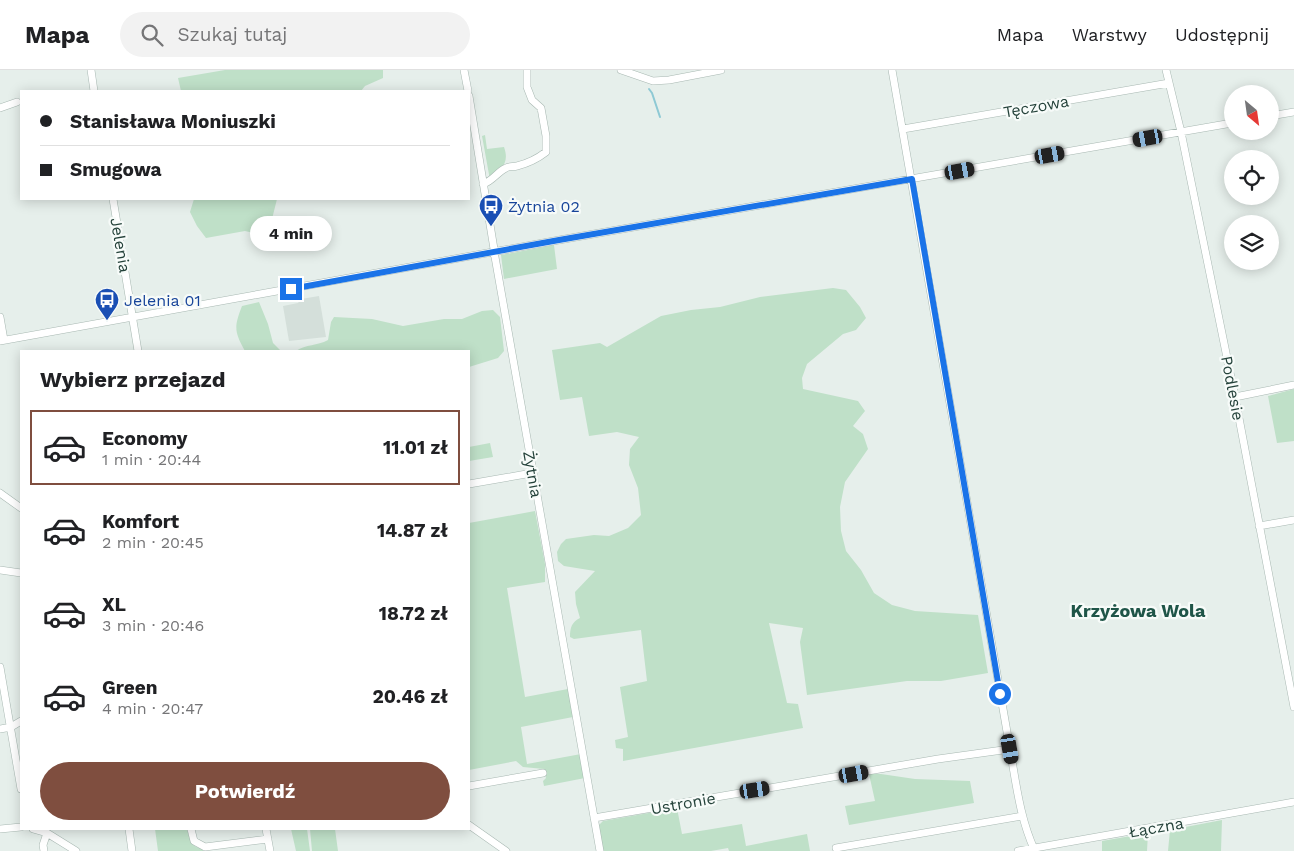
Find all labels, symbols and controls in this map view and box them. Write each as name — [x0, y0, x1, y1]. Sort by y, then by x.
search box — [120, 12, 470, 57]
text: Mapa — [25, 21, 90, 49]
icon: search — [138, 21, 166, 49]
text: Szukaj tutaj — [178, 23, 287, 46]
text: Mapa — [997, 24, 1044, 45]
text: Warstwy — [1072, 24, 1147, 45]
text: Udostępnij — [1175, 24, 1269, 45]
north arrow — [1224, 85, 1279, 140]
map controls — [1224, 85, 1279, 270]
street label: Tęczowa — [1002, 91, 1070, 122]
text: Stanisława Moniuszki — [70, 110, 276, 133]
car — [1131, 128, 1164, 148]
car — [1033, 145, 1066, 165]
button: locate — [1224, 150, 1279, 205]
text: Smugowa — [70, 158, 162, 181]
car — [943, 161, 976, 181]
bus stop icon: Żytnia 02 — [478, 193, 504, 227]
place label: Żytnia 02 — [508, 197, 580, 216]
button: layers — [1224, 215, 1279, 270]
street label: Jelenia — [106, 216, 135, 274]
callout: 4 min — [250, 216, 332, 252]
text: 4 min — [269, 224, 313, 243]
route end — [280, 278, 302, 300]
bus stop icon: Jelenia 01 — [94, 287, 120, 321]
place label: Jelenia 01 — [124, 291, 201, 310]
street label: Podlesie — [1217, 354, 1248, 422]
text: Wybierz przejazd — [40, 367, 225, 392]
icon: car — [42, 425, 87, 470]
text: Economy — [102, 427, 187, 450]
text: 11.01 zł — [383, 436, 448, 459]
street label: Żytnia — [519, 449, 546, 499]
text: 1 min · 20:44 — [102, 450, 201, 469]
icon: car — [42, 508, 87, 553]
text: Komfort — [102, 510, 179, 533]
text: 14.87 zł — [377, 519, 448, 542]
text: 2 min · 20:45 — [102, 533, 204, 552]
icon: car — [42, 591, 87, 636]
text: XL — [102, 593, 126, 616]
district label: Krzyżowa Wola — [1071, 600, 1206, 621]
text: 18.72 zł — [379, 602, 448, 625]
text: 3 min · 20:46 — [102, 616, 204, 635]
icon: car — [42, 674, 87, 719]
text: Green — [102, 676, 158, 699]
route start — [989, 683, 1011, 705]
text: 20.46 zł — [372, 685, 448, 708]
text: 4 min · 20:47 — [102, 699, 203, 718]
car — [1000, 733, 1019, 765]
button: Potwierdź — [40, 762, 450, 820]
car — [837, 764, 870, 784]
car — [739, 780, 770, 800]
street label: Ustronie — [649, 788, 717, 819]
street label: Łączna — [1127, 813, 1185, 842]

